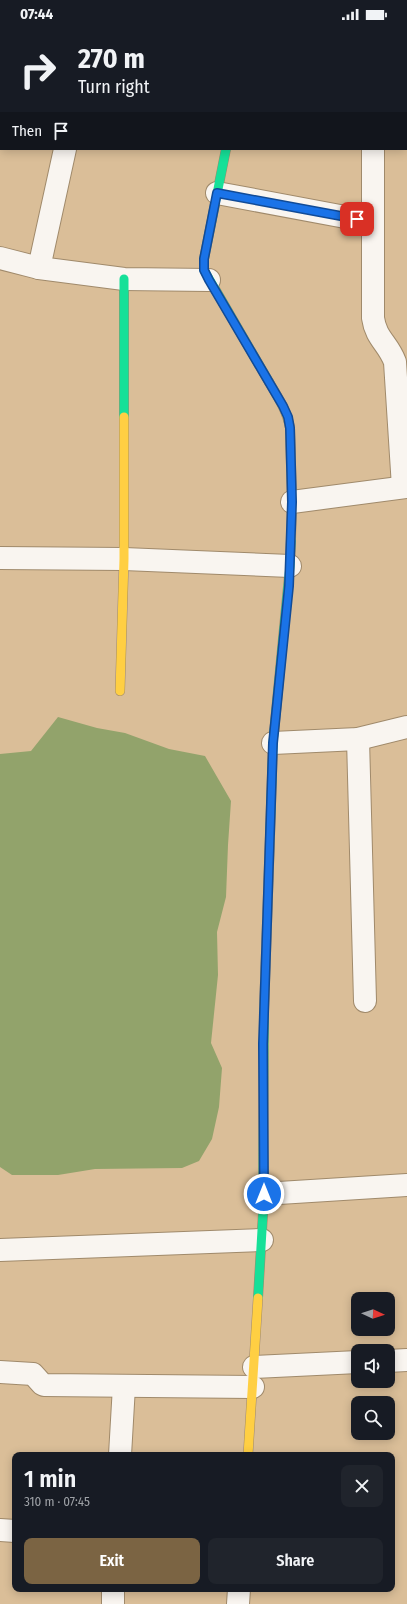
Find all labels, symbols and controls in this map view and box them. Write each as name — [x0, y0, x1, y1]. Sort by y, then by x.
text: 07:44 — [20, 5, 53, 23]
text: 270 m — [78, 42, 145, 75]
icon: right — [12, 44, 64, 96]
text: Turn right — [78, 76, 150, 98]
icon: arrive — [50, 120, 72, 142]
text: Then — [12, 122, 42, 140]
pin — [340, 202, 374, 236]
icon: arrive — [346, 208, 368, 230]
position arrow — [243, 1173, 285, 1215]
north arrow — [351, 1292, 395, 1336]
map controls — [351, 1292, 395, 1440]
button: sound — [351, 1344, 395, 1388]
button: search — [351, 1396, 395, 1440]
text: 1 min — [24, 1465, 76, 1493]
button: close — [341, 1465, 383, 1507]
text: 310 m · 07:45 — [24, 1494, 90, 1509]
button: Exit — [24, 1538, 200, 1584]
button: Share — [208, 1538, 383, 1584]

